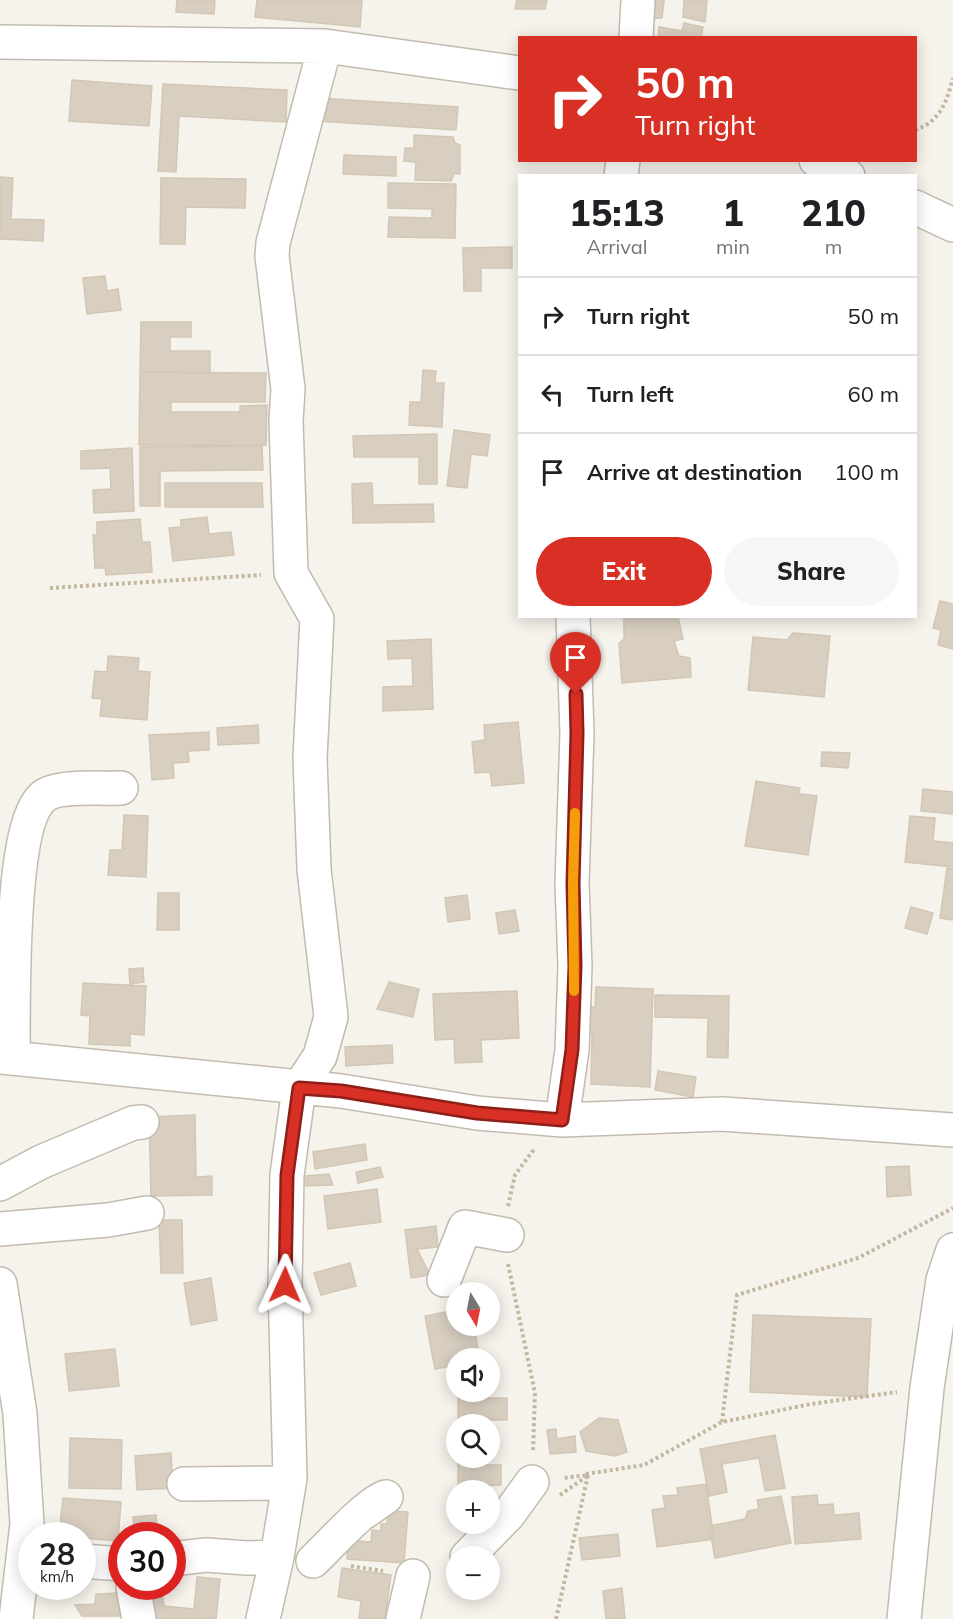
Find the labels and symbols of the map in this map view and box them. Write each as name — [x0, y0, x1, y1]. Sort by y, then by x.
pin — [550, 632, 601, 694]
position arrow — [253, 1253, 317, 1317]
north arrow — [446, 1282, 500, 1336]
speed limit sign: 30 — [108, 1522, 186, 1600]

